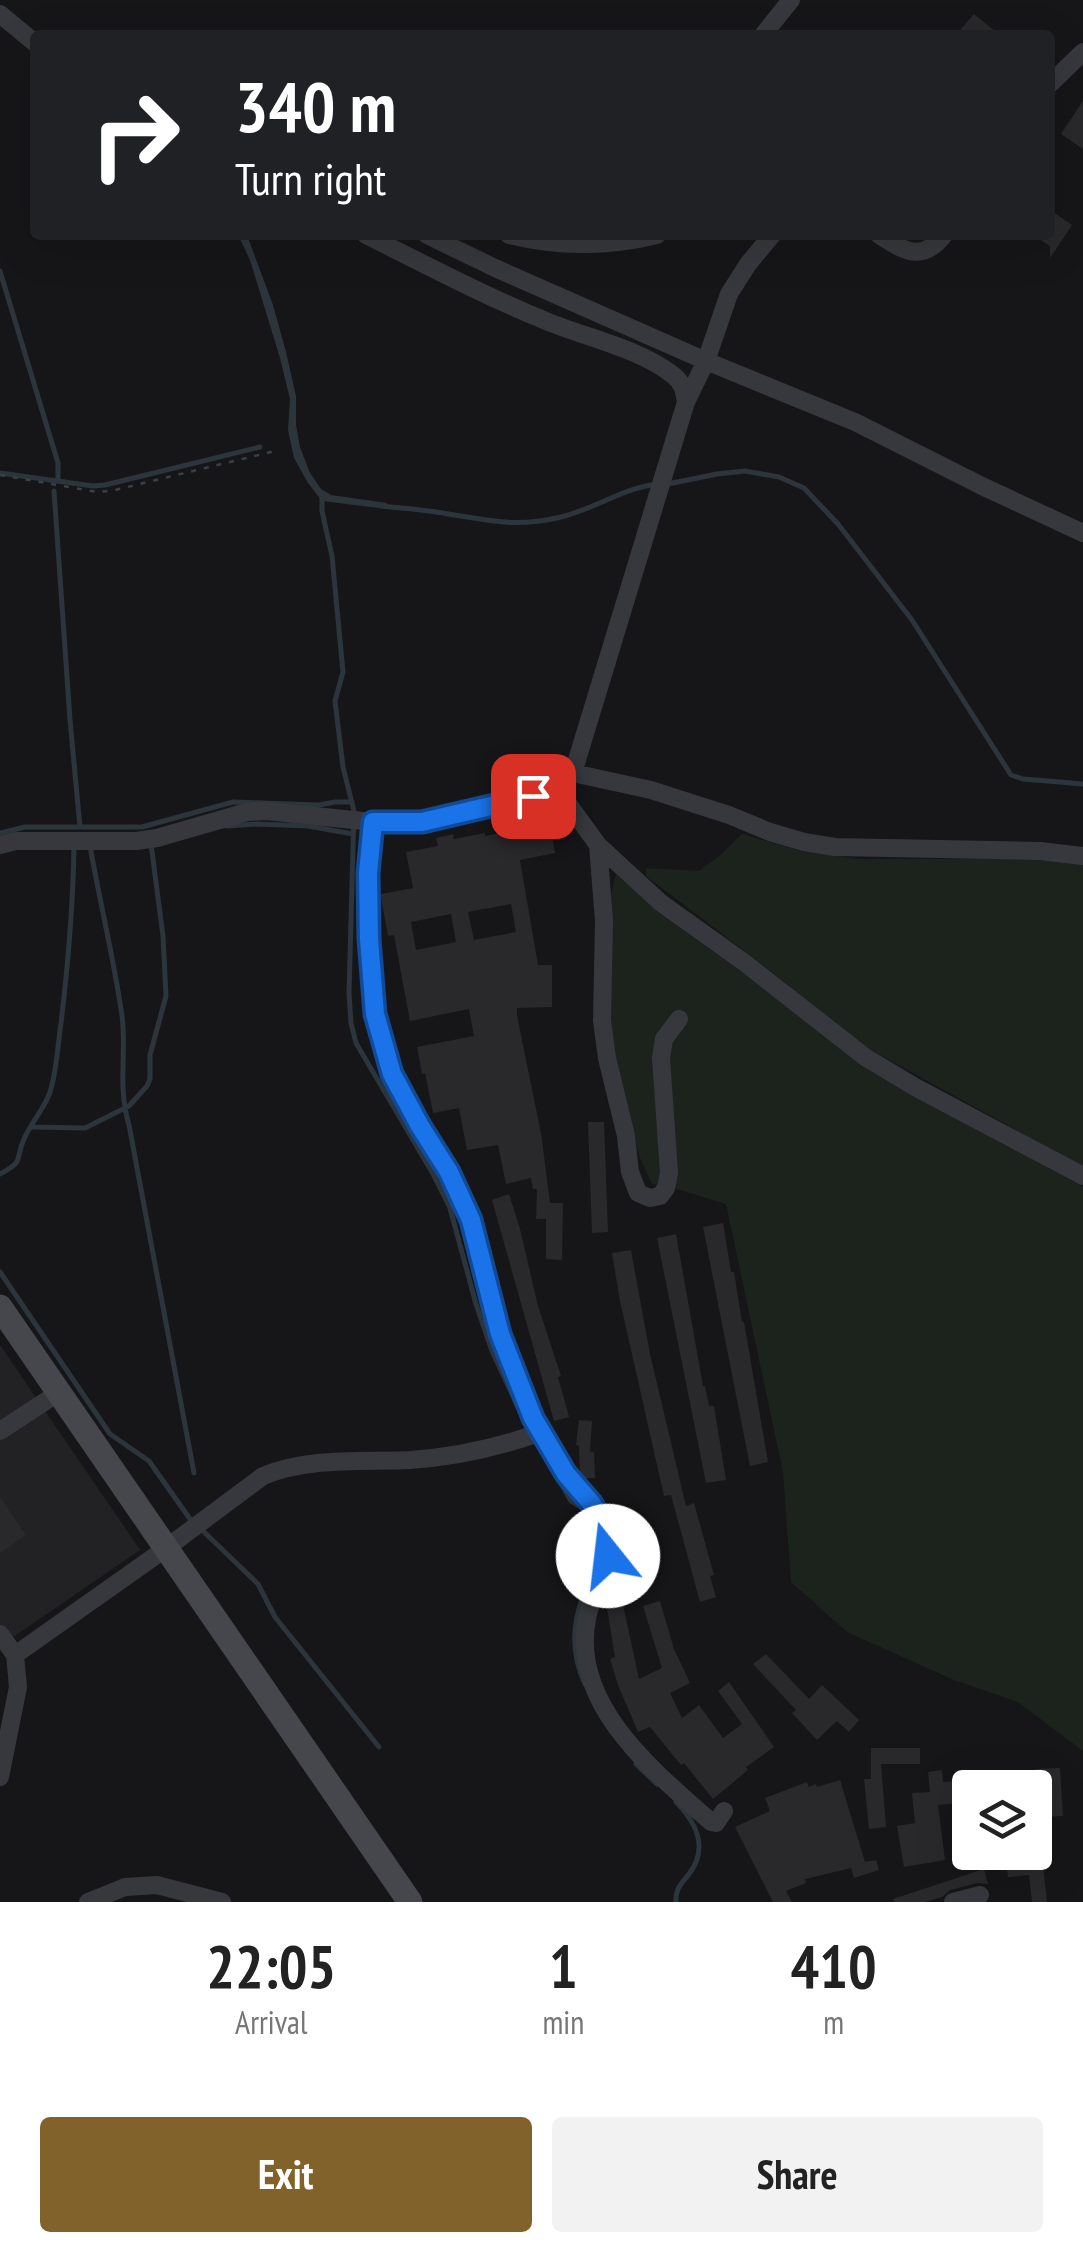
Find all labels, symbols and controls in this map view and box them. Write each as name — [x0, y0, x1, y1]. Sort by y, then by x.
text: 340 m — [235, 61, 396, 151]
icon: right — [70, 70, 200, 200]
text: Turn right — [235, 149, 386, 207]
pin — [491, 754, 576, 839]
icon: arrive — [506, 769, 561, 824]
position arrow — [556, 1504, 660, 1608]
map controls — [952, 1770, 1052, 1870]
button: layers — [952, 1770, 1052, 1870]
text: 22:05 — [206, 1927, 336, 2005]
text: 1 — [549, 1927, 578, 2005]
text: 410 — [791, 1927, 877, 2005]
text: Arrival — [235, 2001, 307, 2043]
text: min — [542, 2001, 584, 2043]
text: m — [823, 2001, 844, 2043]
button: Exit — [40, 2117, 532, 2232]
button: Share — [552, 2117, 1043, 2232]

